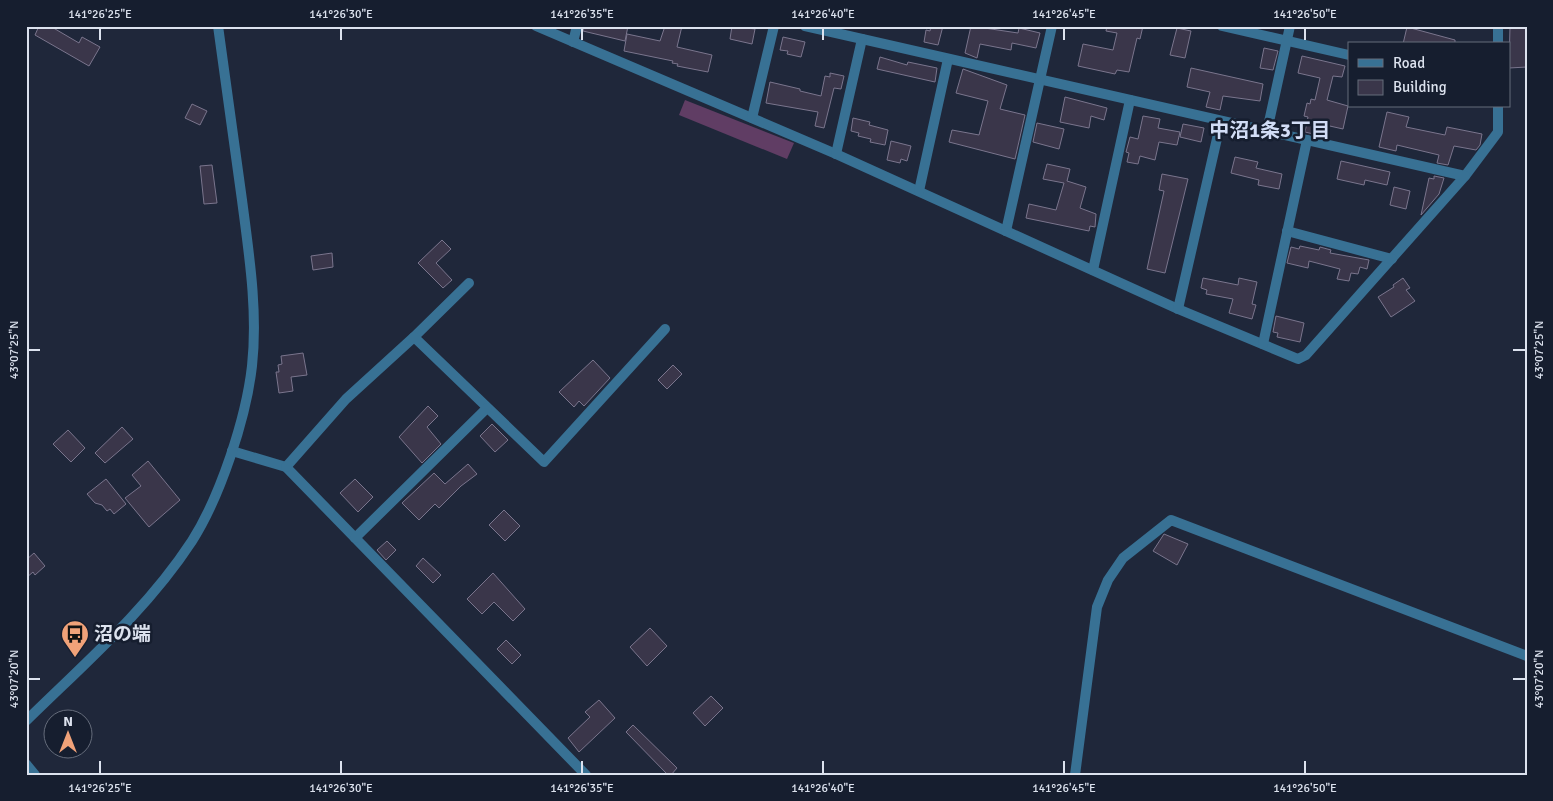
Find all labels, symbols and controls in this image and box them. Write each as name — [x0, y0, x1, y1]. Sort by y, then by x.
text: 141°26'25"E — [68, 7, 132, 22]
text: 141°26'30"E — [309, 7, 373, 22]
text: 141°26'35"E — [550, 7, 614, 22]
text: 141°26'40"E — [791, 7, 855, 22]
text: 141°26'45"E — [1032, 7, 1096, 22]
text: 141°26'50"E — [1273, 7, 1337, 22]
legend — [1348, 42, 1510, 108]
text: Road — [1393, 54, 1425, 72]
text: Building — [1393, 78, 1447, 96]
district label: 中沼1条3丁目 — [1209, 118, 1331, 143]
text: 43°07'25"N — [7, 321, 22, 379]
text: 43°07'25"N — [1532, 321, 1547, 379]
bus stop icon: 沼の端 — [60, 619, 90, 658]
place label: 沼の端 — [94, 622, 151, 646]
text: 43°07'20"N — [7, 650, 22, 708]
text: 43°07'20"N — [1532, 650, 1547, 708]
north arrow — [42, 708, 92, 758]
text: N — [63, 713, 73, 730]
text: 141°26'25"E — [68, 781, 132, 796]
text: 141°26'30"E — [309, 781, 373, 796]
text: 141°26'35"E — [550, 781, 614, 796]
text: 141°26'40"E — [791, 781, 855, 796]
text: 141°26'45"E — [1032, 781, 1096, 796]
text: 141°26'50"E — [1273, 781, 1337, 796]

